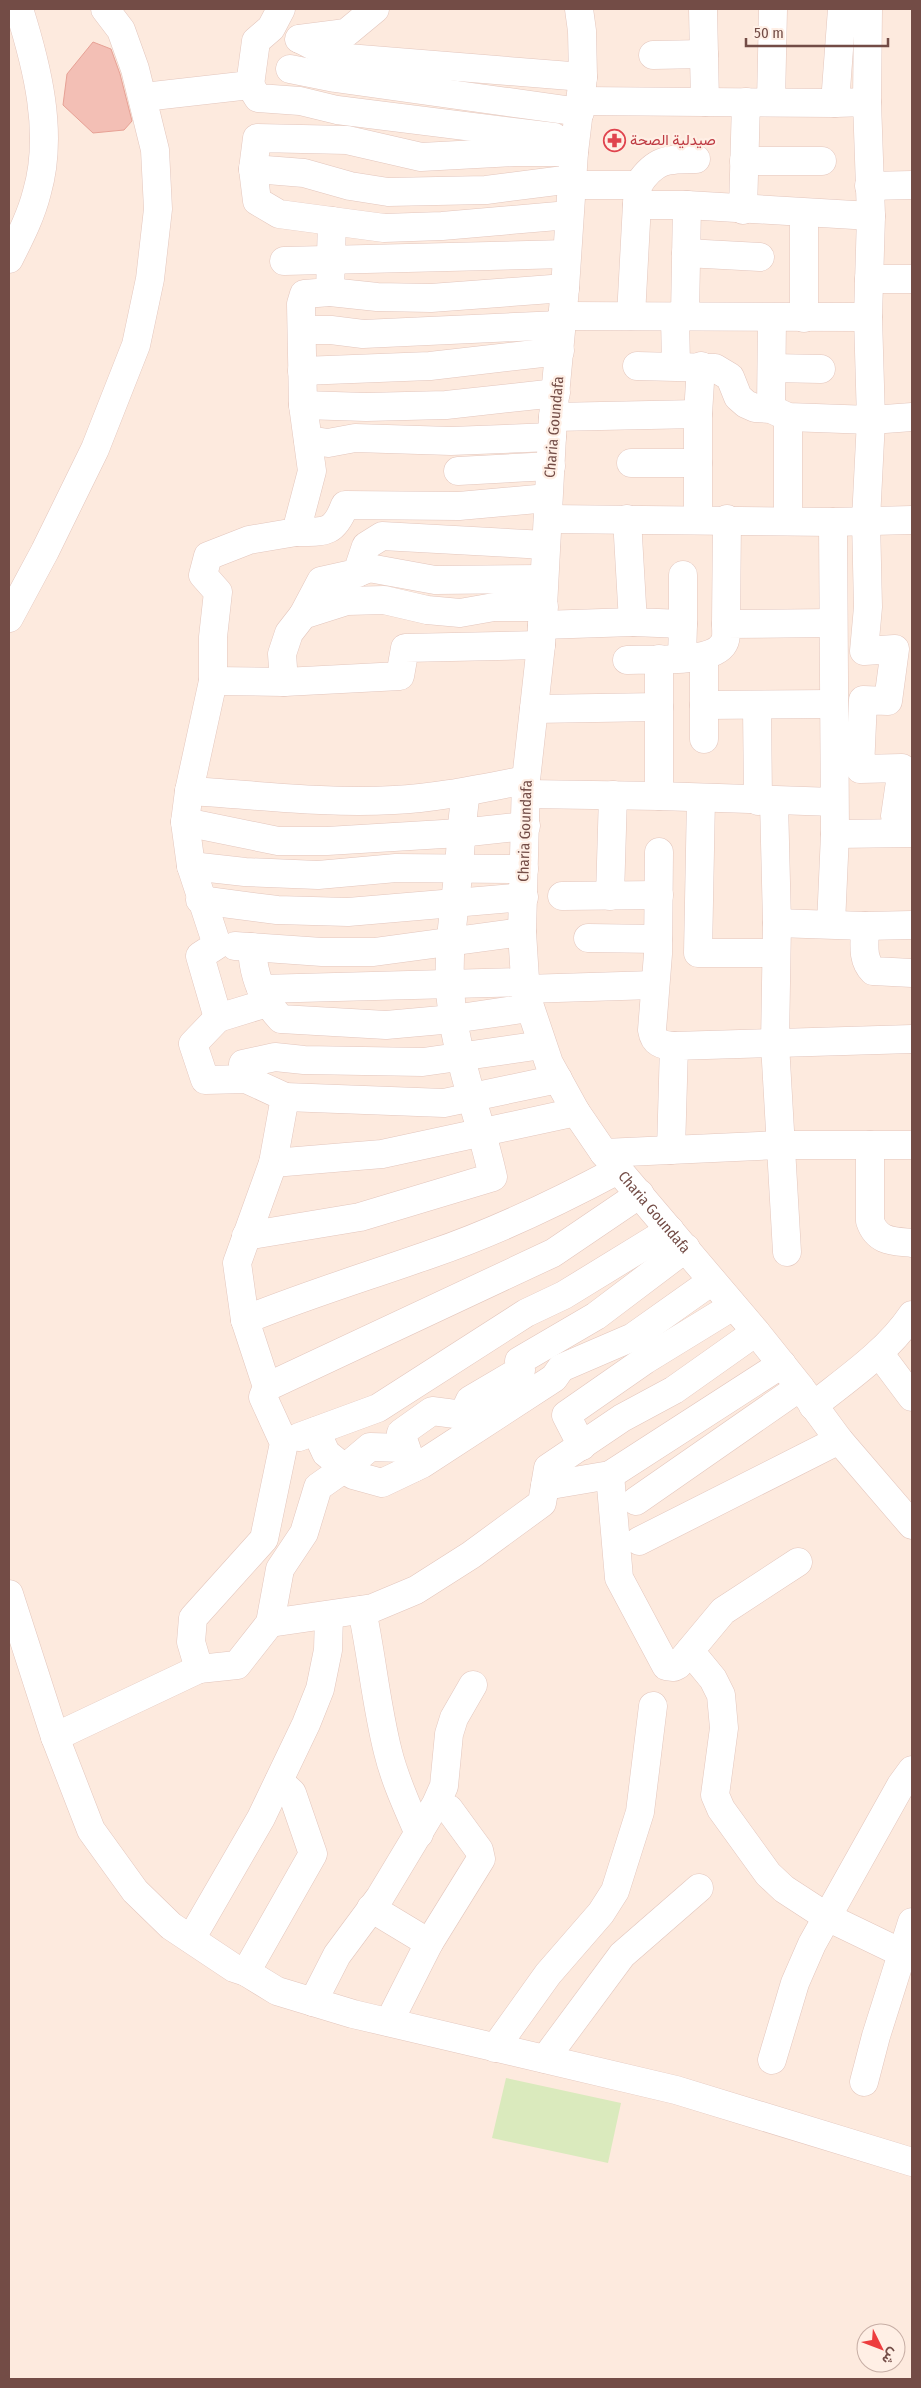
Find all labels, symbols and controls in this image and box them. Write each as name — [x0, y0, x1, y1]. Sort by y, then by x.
scale bar — [746, 15, 888, 47]
text: 50 m — [754, 24, 784, 42]
pharmacy icon: صيدلية الصحة — [602, 128, 626, 152]
place label: صيدلية الصحة — [630, 131, 716, 149]
street label: Charia Goundafa — [541, 375, 567, 479]
street label: Charia Goundafa — [514, 780, 536, 882]
street label: Charia Goundafa — [614, 1168, 694, 1257]
north arrow — [856, 2323, 906, 2373]
text: ش — [878, 2344, 902, 2368]

